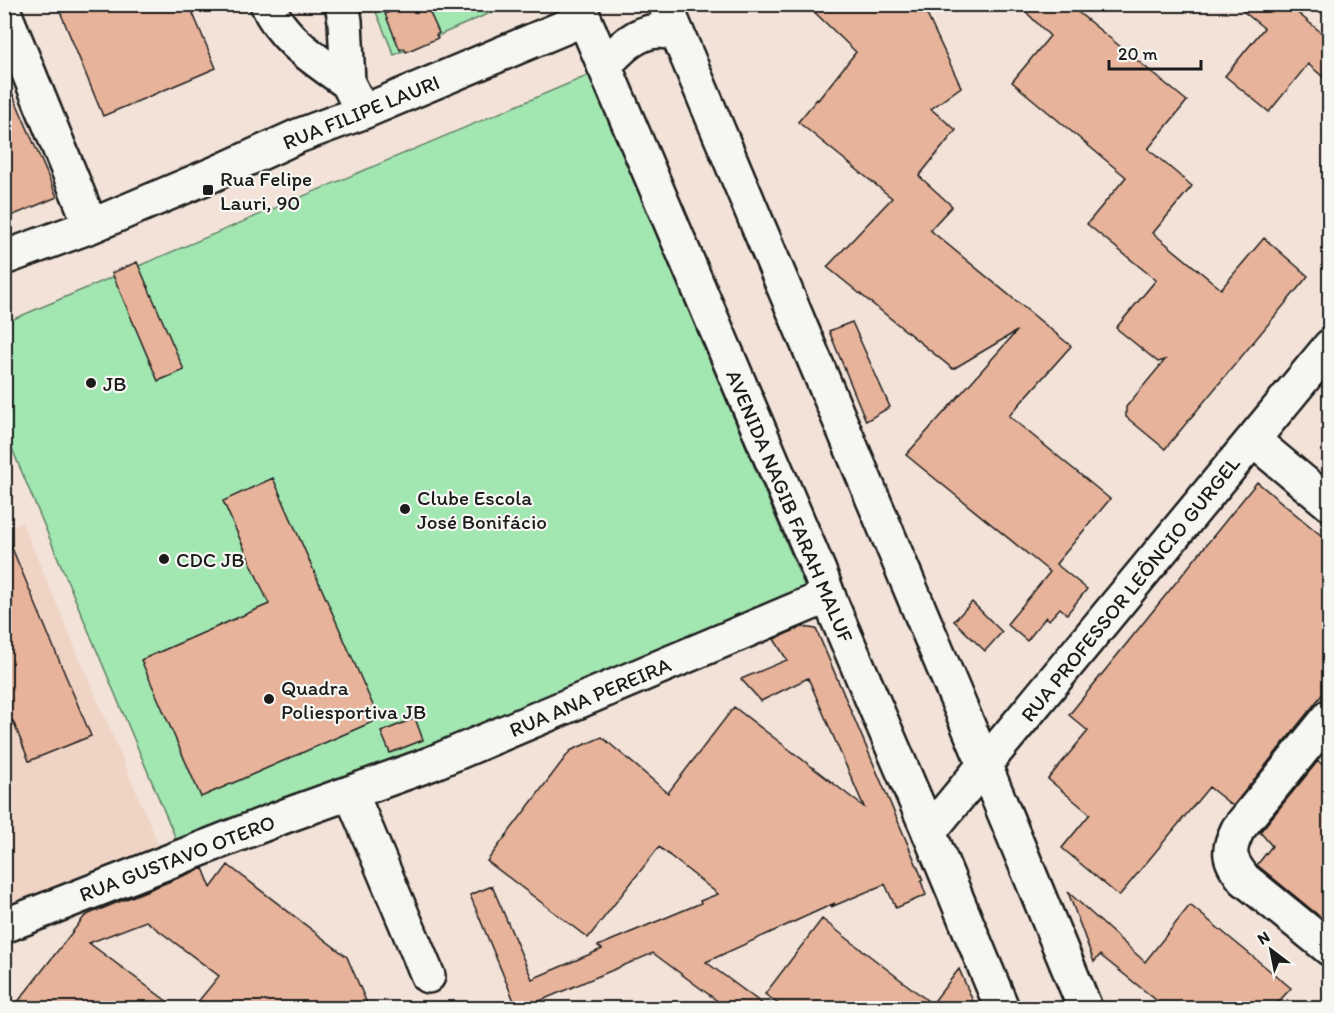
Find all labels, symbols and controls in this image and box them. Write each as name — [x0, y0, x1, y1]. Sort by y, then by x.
scale bar — [1109, 33, 1200, 71]
text: 20 m — [1118, 43, 1158, 65]
street label: RUA FILIPE LAURI — [279, 69, 443, 155]
place label: Rua Felipe Lauri, 90 — [220, 166, 312, 215]
marker: Rua Felipe Lauri, 90 — [201, 183, 215, 197]
street label: AVENIDA NAGIB FARAH MALUF — [721, 366, 859, 646]
place label: JB — [103, 371, 127, 396]
marker: JB — [84, 376, 98, 390]
street label: RUA PROFESSOR LEÔNCIO GURGEL — [1015, 451, 1245, 727]
place label: Clube Escola José Bonifácio — [417, 485, 547, 534]
marker: Clube Escola José Bonifácio — [398, 502, 412, 516]
place label: CDC JB — [176, 547, 245, 572]
marker: CDC JB — [157, 552, 171, 566]
street label: RUA ANA PEREIRA — [505, 651, 675, 742]
place label: Quadra Poliesportiva JB — [281, 675, 426, 724]
marker: Quadra Poliesportiva JB — [262, 692, 276, 706]
street label: RUA GUSTAVO OTERO — [76, 809, 278, 907]
north arrow — [1241, 920, 1301, 980]
text: N — [1254, 927, 1273, 949]

